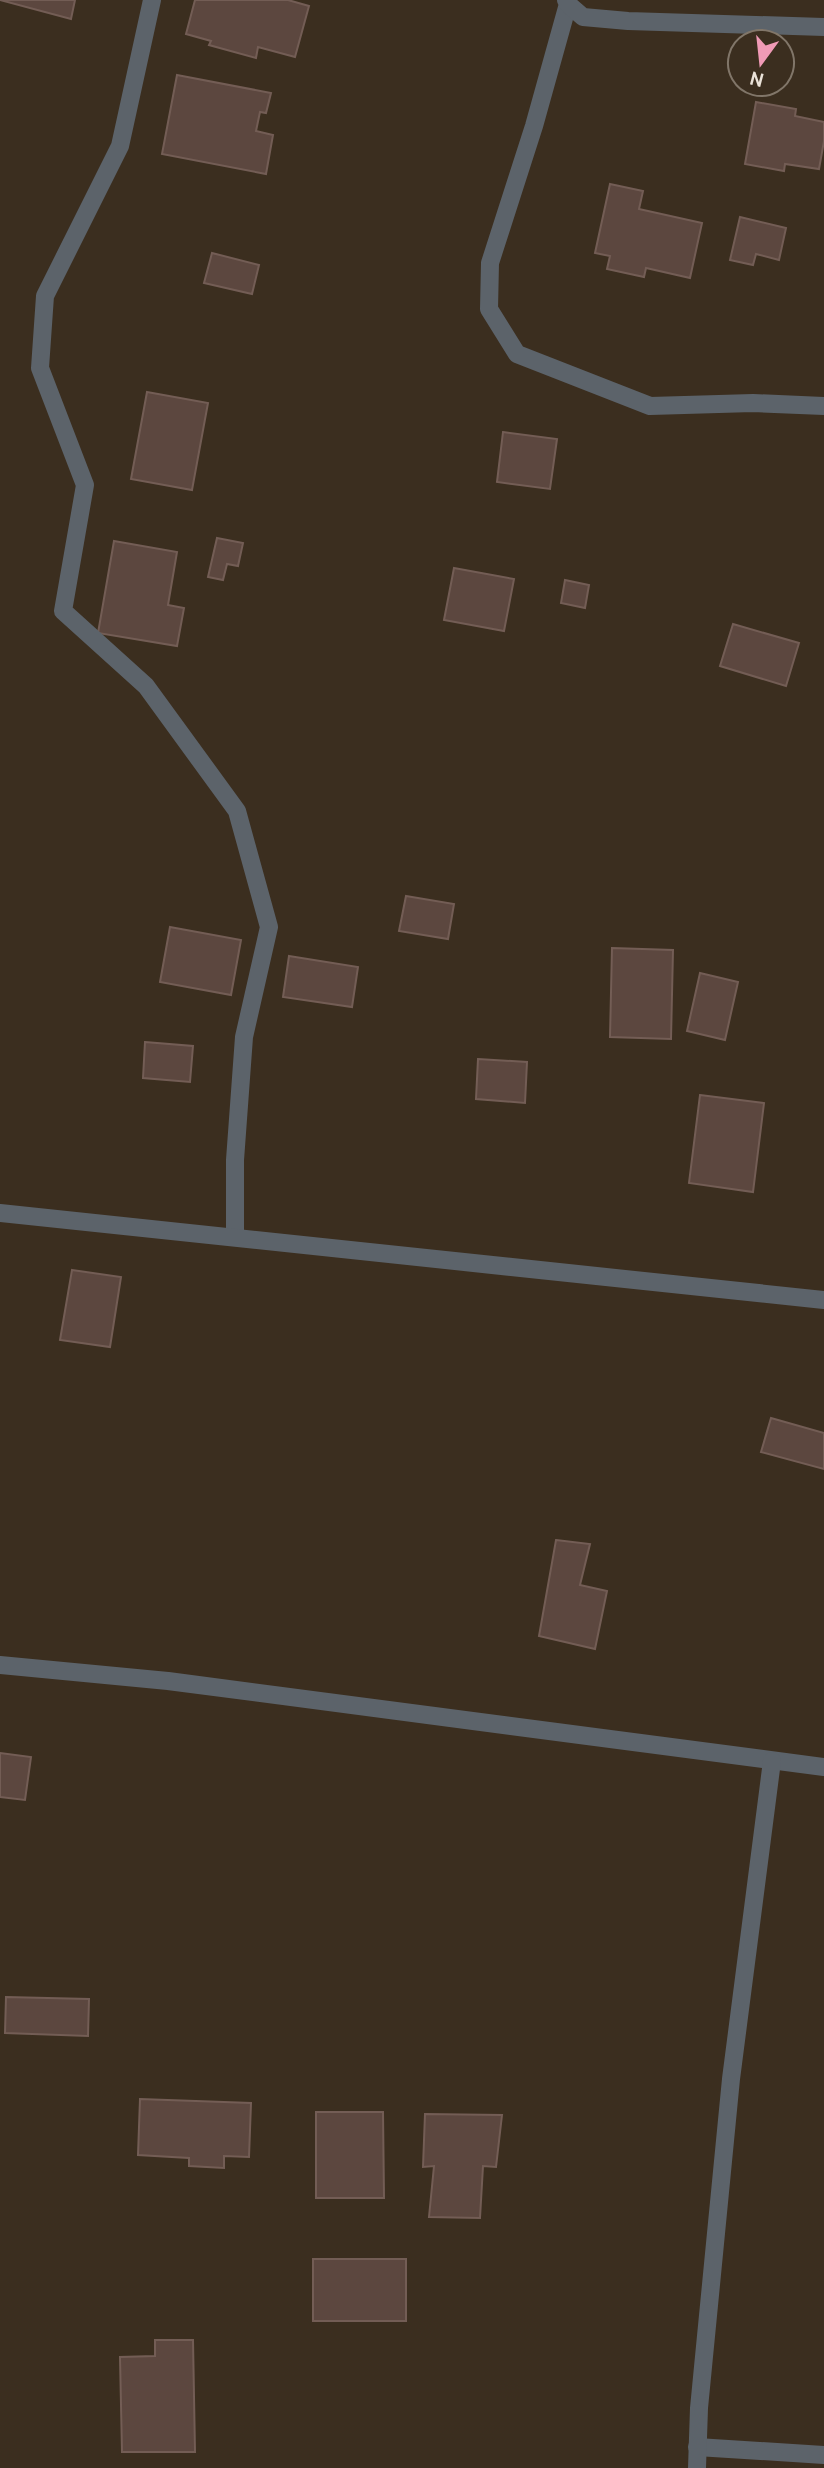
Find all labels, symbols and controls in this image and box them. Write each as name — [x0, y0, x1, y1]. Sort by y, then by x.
north arrow — [726, 28, 796, 98]
text: N — [747, 66, 766, 92]

